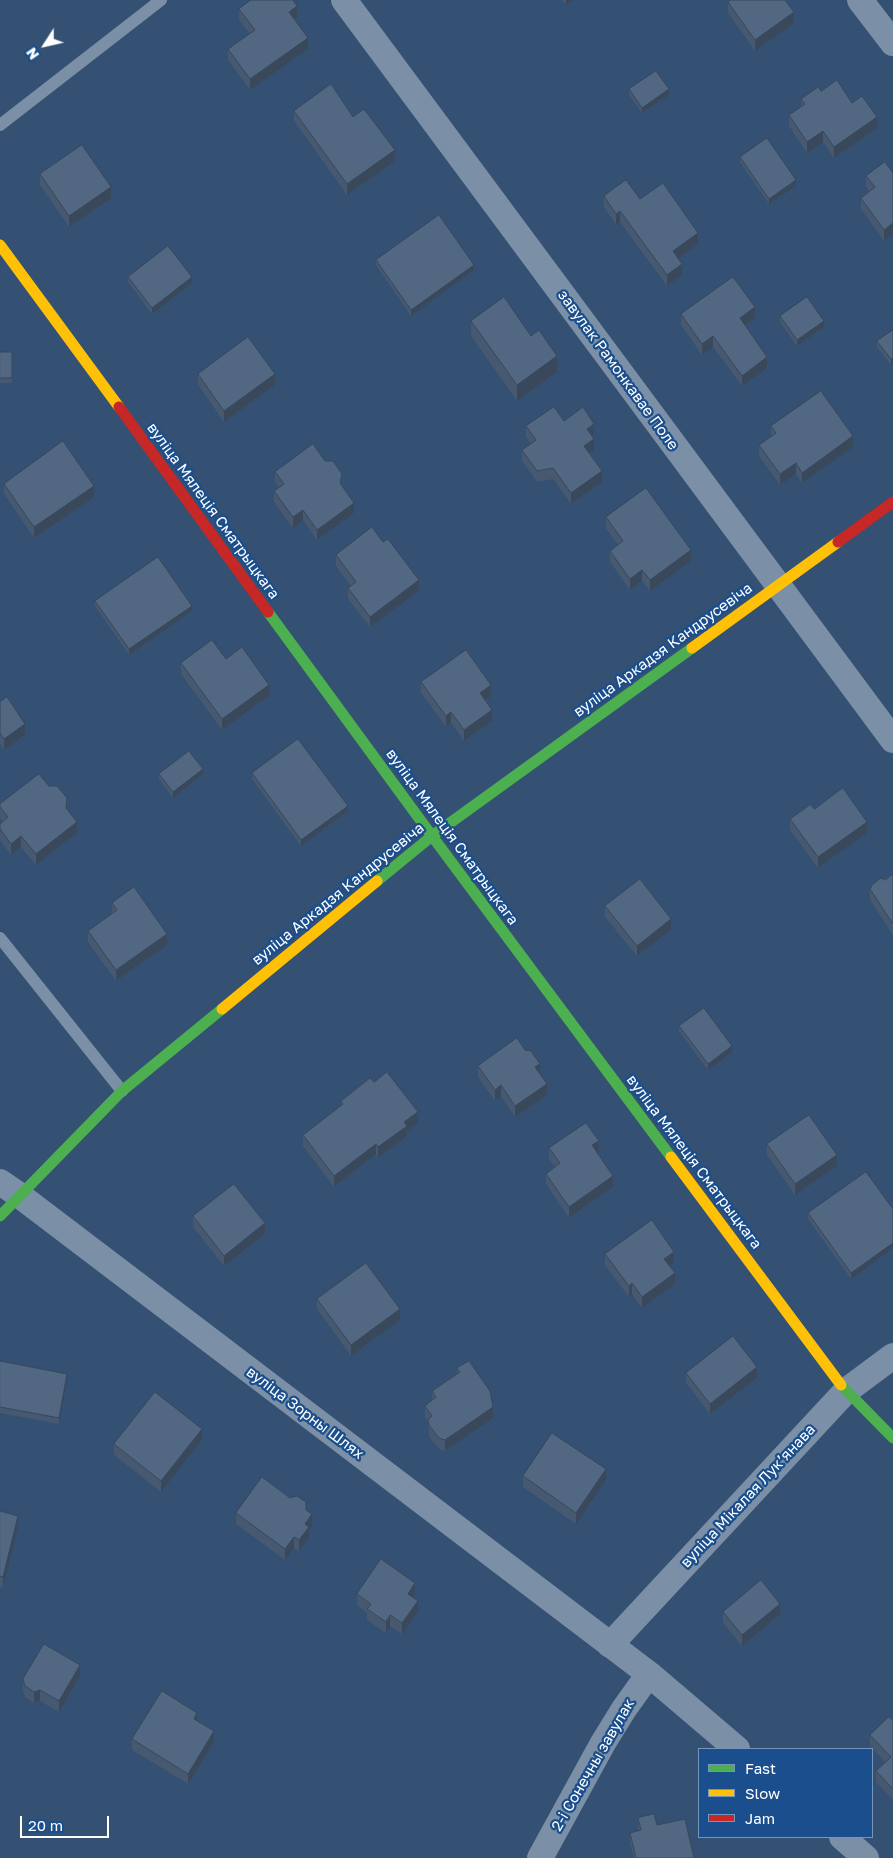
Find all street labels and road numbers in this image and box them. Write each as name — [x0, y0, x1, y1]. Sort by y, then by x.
street label: завулак Рамонкавае Поле — [554, 286, 682, 454]
street label: вуліца Мялеція Сматрыцкага — [143, 419, 283, 603]
street label: вуліца Аркадзя Кандрусевіча — [570, 579, 756, 721]
street label: вуліца Мялеція Сматрыцкага — [382, 745, 522, 929]
street label: вуліца Аркадзя Кандрусевіча — [248, 819, 428, 969]
street label: вуліца Мялеція Сматрыцкага — [623, 1071, 765, 1253]
street label: вуліца Зорны Шлях — [243, 1363, 367, 1463]
street label: вуліца Мікалая Лукʼянава — [677, 1421, 819, 1571]
street label: 2-і Сонечны завулак — [548, 1696, 638, 1834]

